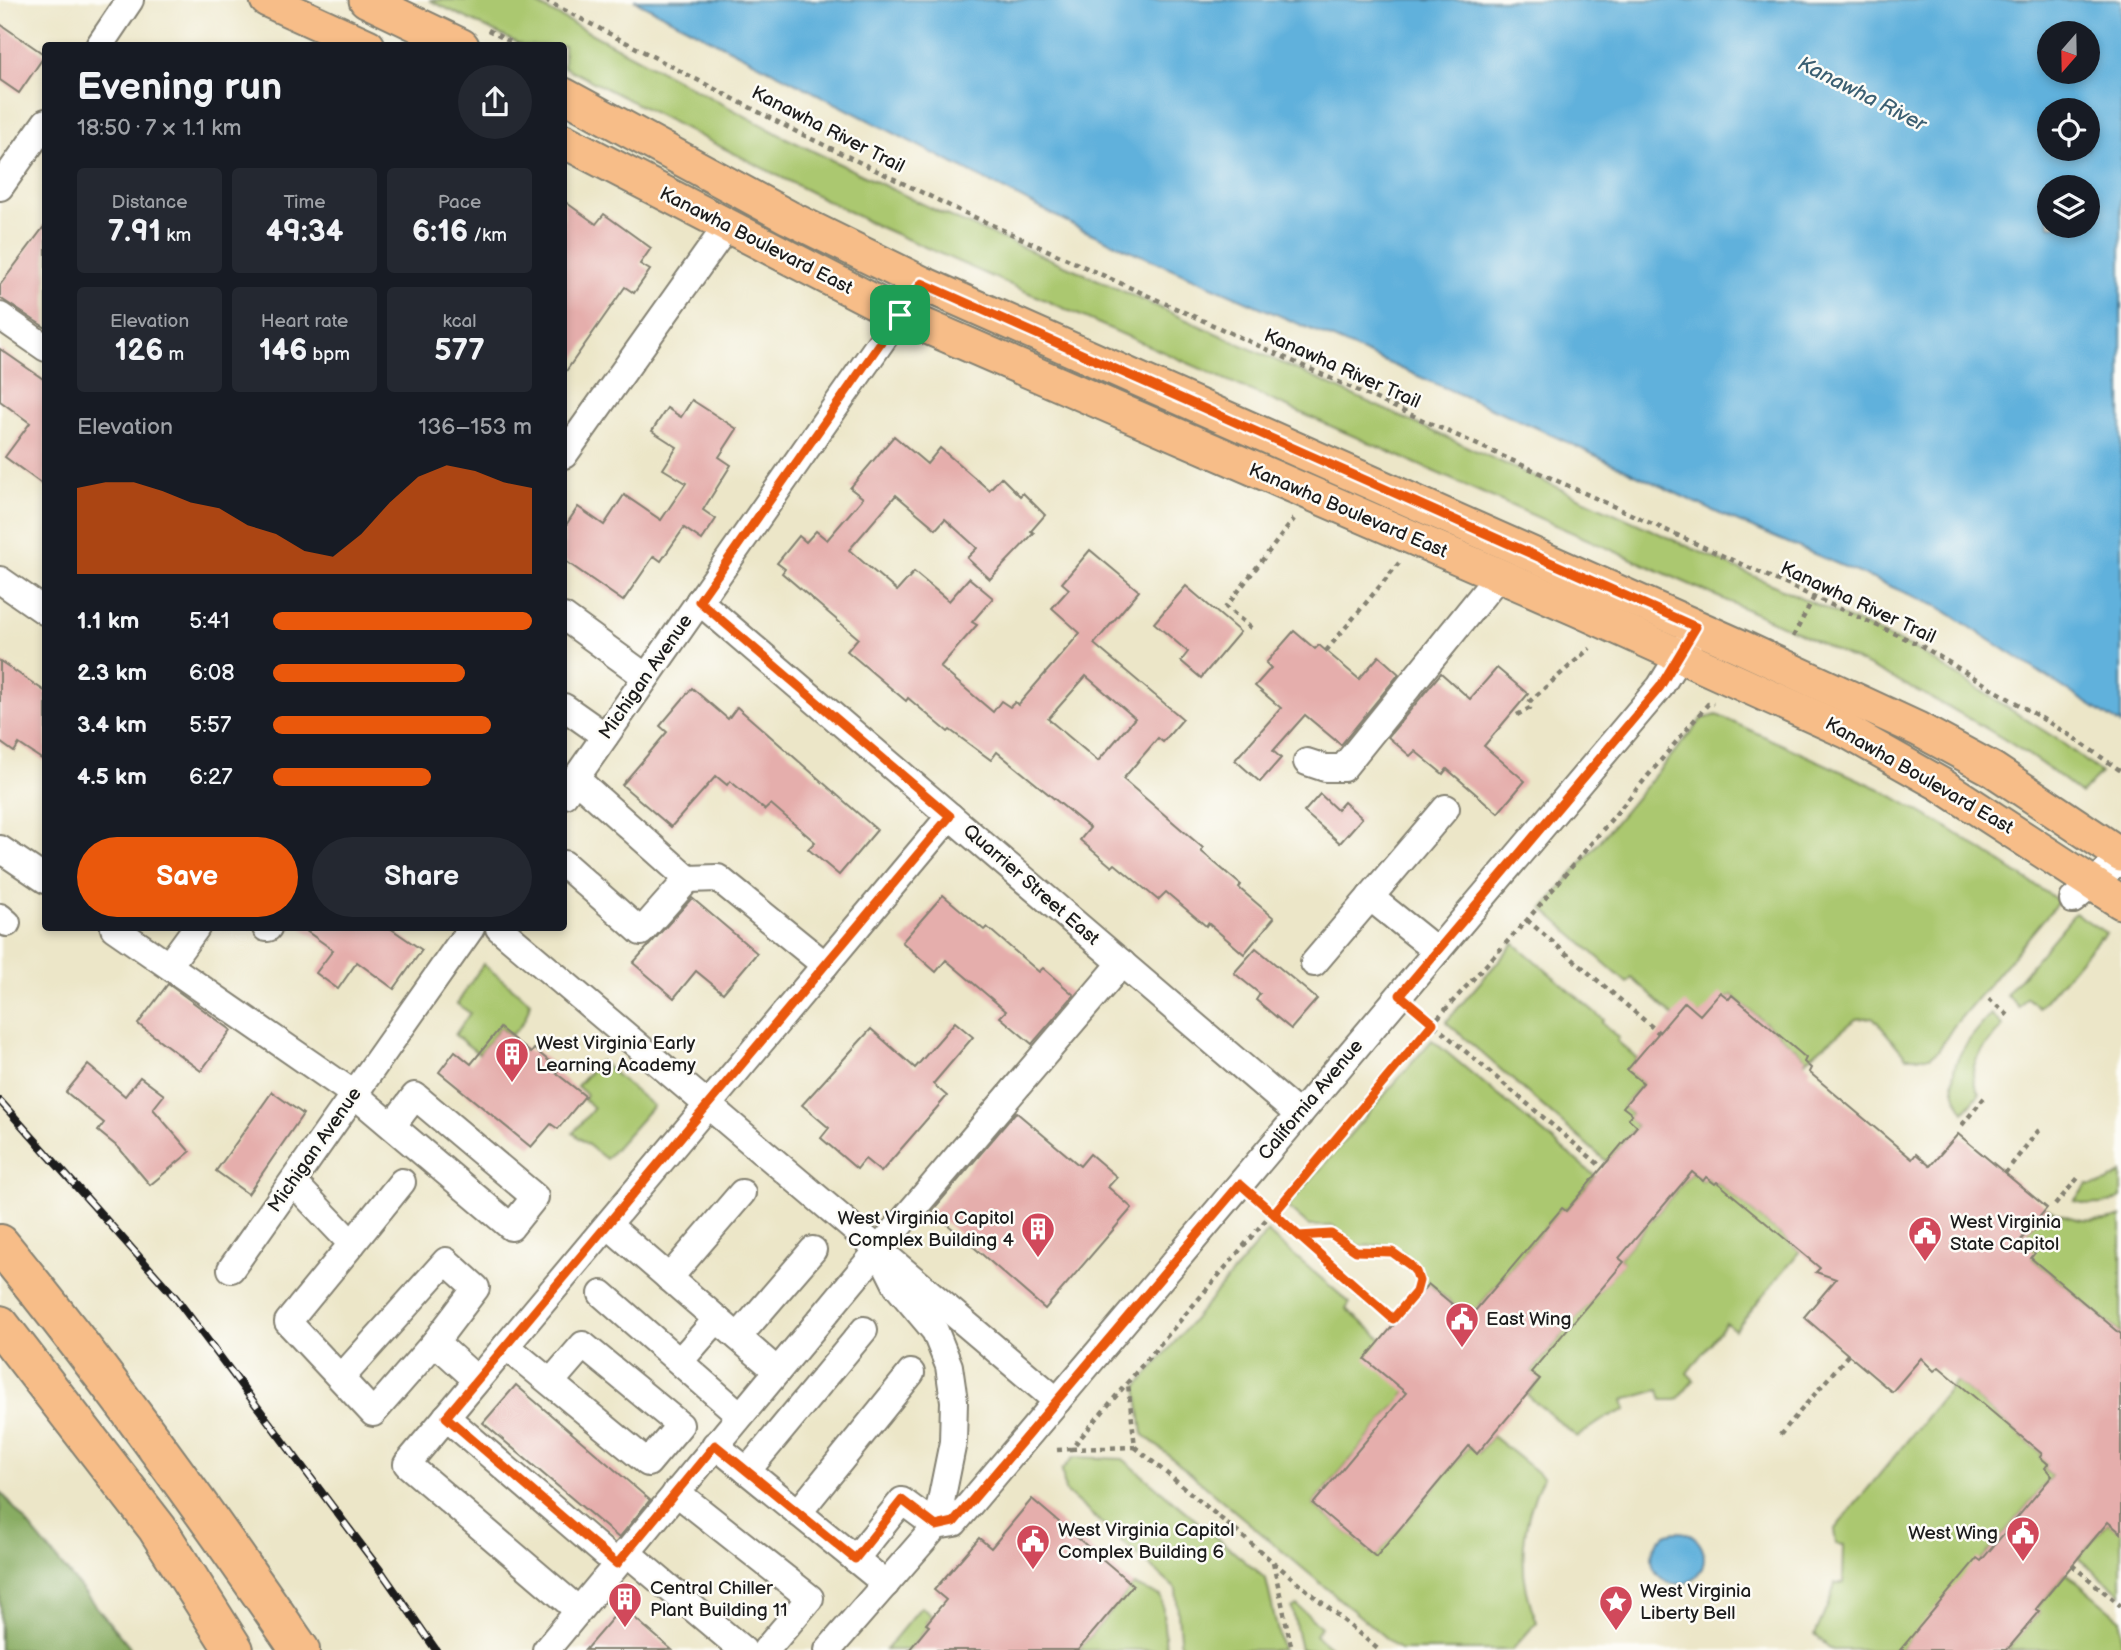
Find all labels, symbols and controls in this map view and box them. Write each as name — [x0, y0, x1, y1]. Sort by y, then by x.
north arrow — [2037, 21, 2100, 84]
map controls — [2037, 21, 2100, 238]
water label: Kanawha River — [1794, 51, 1932, 138]
text: Evening run — [77, 65, 282, 110]
button: share — [458, 65, 532, 139]
street label: Kanawha River Trail — [748, 81, 908, 179]
button: locate — [2037, 98, 2100, 161]
text: 18:50 · 7 × 1.1 km — [77, 114, 241, 142]
button: layers — [2037, 175, 2100, 238]
street label: Kanawha Boulevard East — [656, 182, 857, 300]
text: Distance — [112, 191, 187, 214]
text: Time — [283, 191, 326, 214]
text: Pace — [438, 191, 481, 214]
text: 7.91 — [108, 214, 161, 250]
text: 49:34 — [266, 214, 343, 250]
text: 6:16 — [412, 214, 468, 250]
text: km — [161, 224, 191, 247]
text: /km — [468, 224, 507, 247]
pin — [870, 285, 930, 345]
icon: arrive — [881, 296, 919, 334]
text: Elevation — [110, 310, 189, 333]
text: Heart rate — [261, 310, 348, 333]
text: kcal — [442, 310, 477, 333]
street label: Kanawha River Trail — [1260, 324, 1424, 414]
text: 126 — [115, 333, 163, 369]
text: 146 — [259, 333, 307, 369]
text: 577 — [434, 333, 485, 369]
text: m — [163, 343, 184, 366]
text: bpm — [307, 343, 350, 366]
text: Elevation — [77, 413, 173, 441]
text: 136–153 m — [418, 413, 532, 441]
street label: Kanawha Boulevard East — [1245, 459, 1451, 563]
street label: Kanawha River Trail — [1777, 557, 1939, 649]
text: 1.1 km — [77, 607, 139, 635]
text: 5:41 — [189, 607, 230, 635]
street label: Michigan Avenue — [594, 610, 698, 744]
text: 2.3 km — [77, 659, 147, 687]
text: 6:08 — [189, 659, 235, 687]
text: 3.4 km — [77, 711, 147, 739]
text: 5:57 — [189, 711, 231, 739]
street label: Kanawha Boulevard East — [1821, 713, 2017, 839]
text: 4.5 km — [77, 763, 147, 791]
text: 6:27 — [189, 763, 233, 791]
street label: Quarrier Street East — [958, 820, 1104, 951]
button: Save — [77, 837, 298, 917]
button: Share — [312, 837, 532, 917]
place label: West Virginia Early Learning Academy — [536, 1032, 696, 1077]
building icon: West Virginia Early Learning Academy — [493, 1035, 531, 1084]
street label: California Avenue — [1254, 1035, 1368, 1165]
street label: Michigan Avenue — [263, 1083, 367, 1217]
place label: West Virginia Capitol Complex Building 4 — [838, 1207, 1014, 1252]
building icon: West Virginia Capitol Complex Building 4 — [1019, 1210, 1057, 1259]
place label: West Virginia State Capitol — [1950, 1211, 2061, 1256]
public building icon: West Virginia State Capitol — [1906, 1214, 1944, 1263]
public building icon: East Wing — [1443, 1300, 1481, 1349]
place label: East Wing — [1486, 1308, 1571, 1331]
public building icon: West Wing — [2004, 1514, 2042, 1563]
place label: West Virginia Capitol Complex Building 6 — [1058, 1519, 1234, 1564]
public building icon: West Virginia Capitol Complex Building 6 — [1014, 1522, 1052, 1571]
place label: West Wing — [1908, 1522, 1998, 1545]
place label: Central Chiller Plant Building 11 — [650, 1577, 788, 1622]
building icon: Central Chiller Plant Building 11 — [606, 1580, 644, 1629]
place label: West Virginia Liberty Bell — [1640, 1580, 1751, 1625]
place icon: West Virginia Liberty Bell — [1597, 1583, 1635, 1632]

